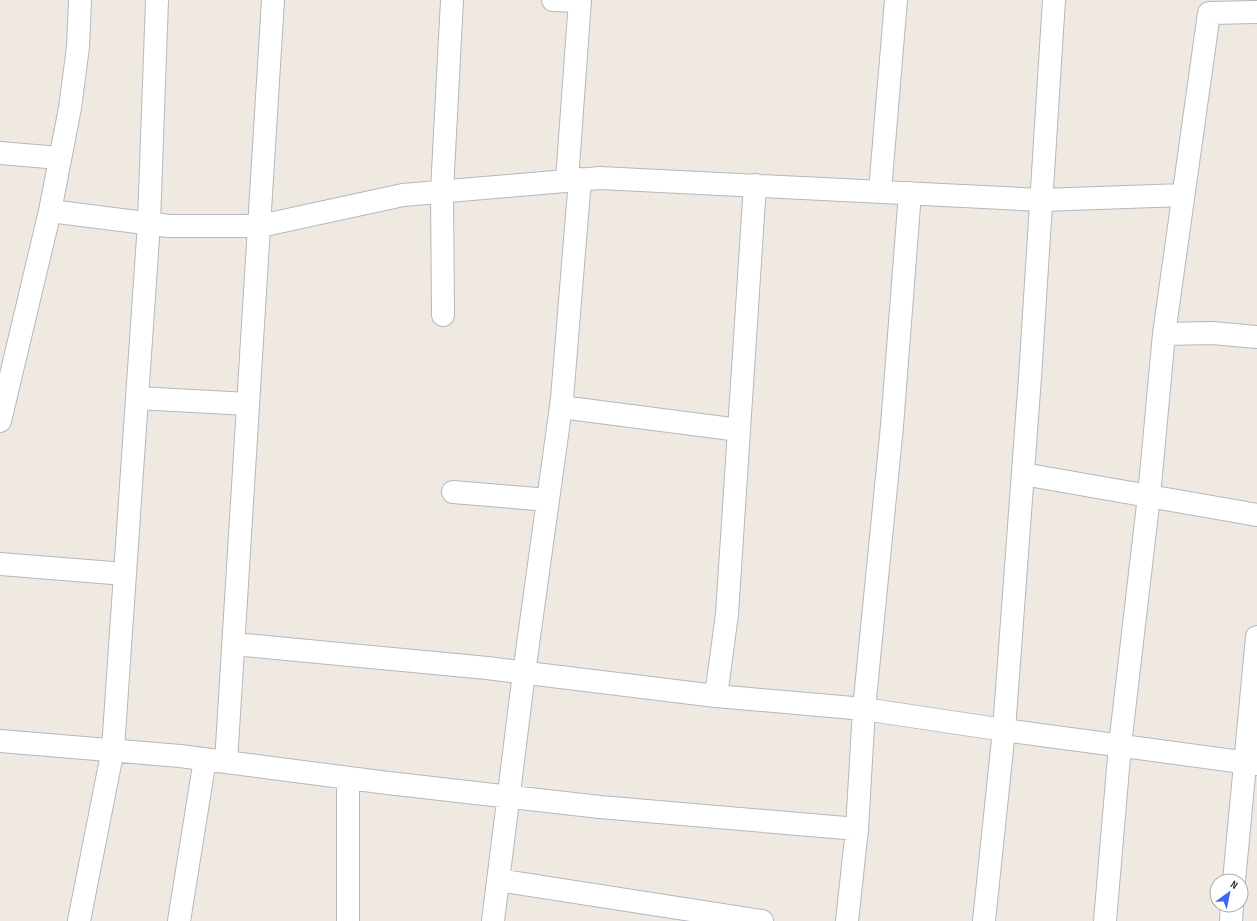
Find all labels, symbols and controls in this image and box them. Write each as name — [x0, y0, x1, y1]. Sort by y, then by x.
north arrow — [1209, 873, 1249, 913]
text: N — [1228, 878, 1240, 892]

